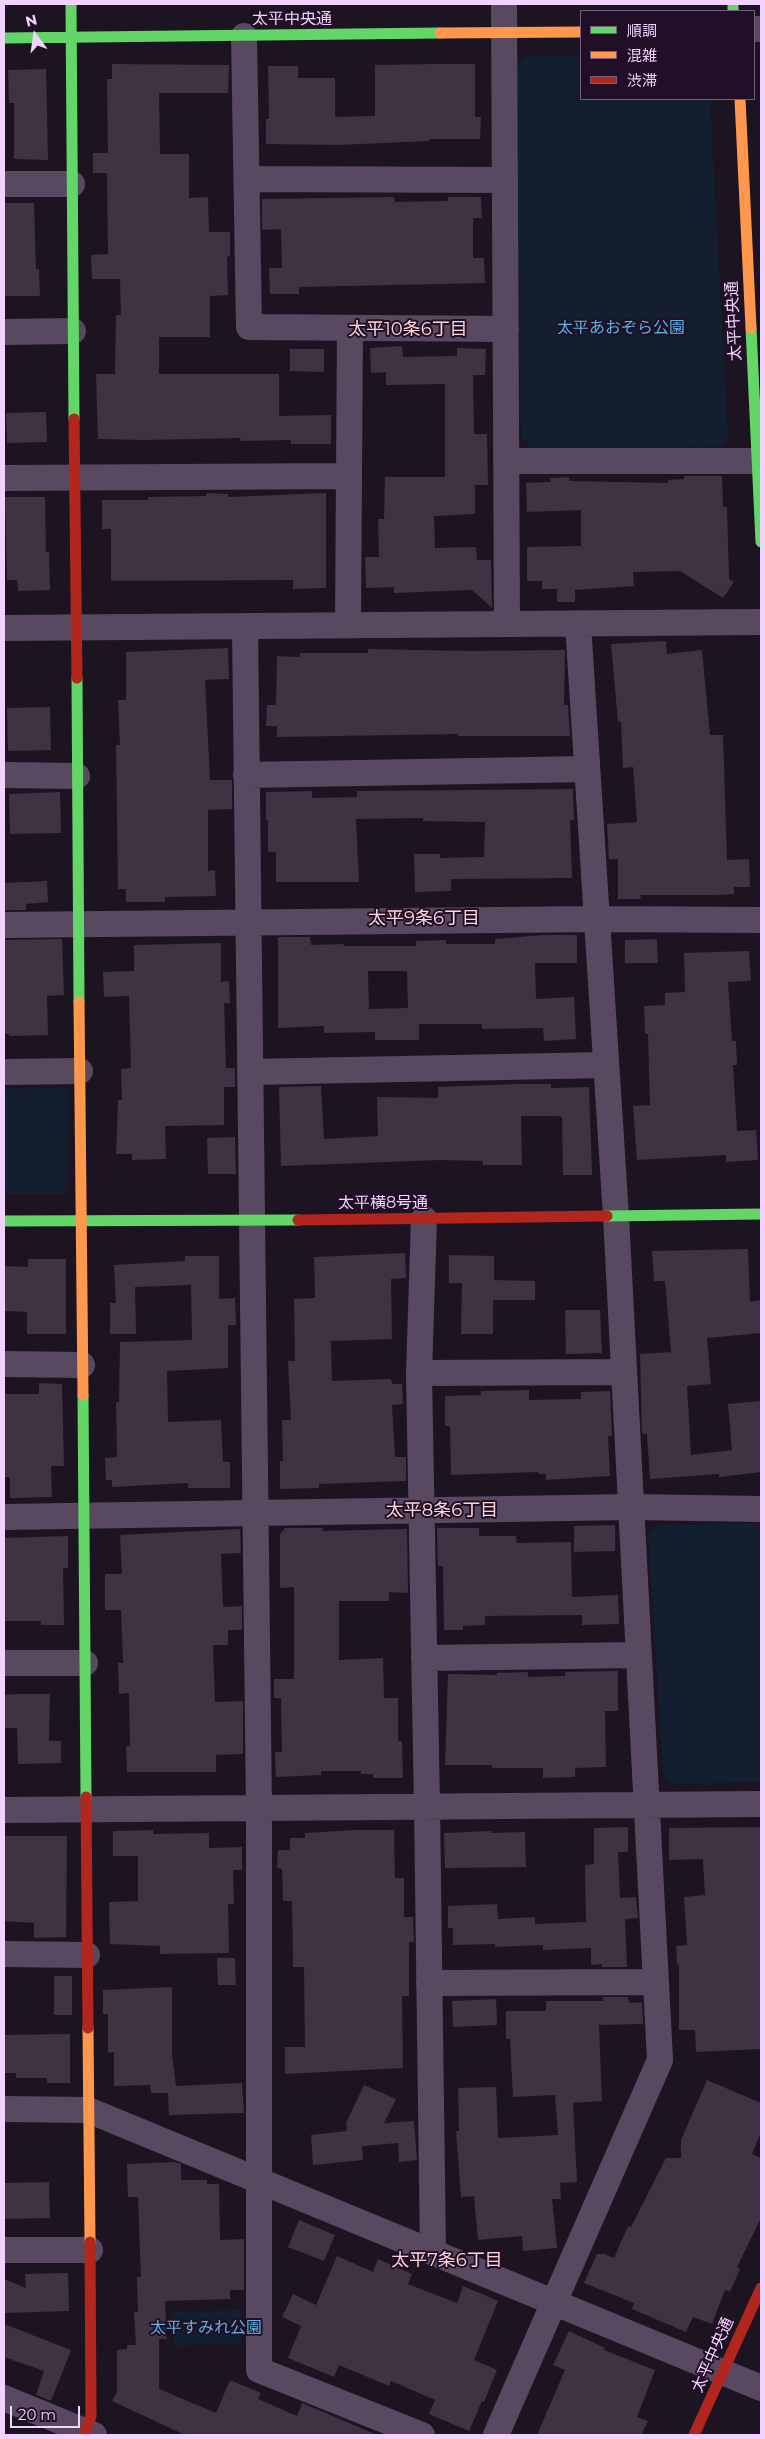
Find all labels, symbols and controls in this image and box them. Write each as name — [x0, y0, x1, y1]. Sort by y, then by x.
street label: 太平中央通 — [252, 9, 332, 29]
north arrow — [10, 10, 60, 60]
text: N — [24, 10, 39, 31]
legend — [580, 10, 755, 100]
text: 順調 — [627, 21, 657, 40]
text: 混雑 — [627, 46, 657, 65]
text: 渋滞 — [627, 71, 657, 90]
street label: 太平中央通 — [722, 281, 746, 361]
park label: 太平あおぞら公園 — [557, 318, 685, 338]
district label: 太平10条6丁目 — [348, 319, 468, 341]
district label: 太平9条6丁目 — [368, 908, 480, 930]
street label: 太平横8号通 — [338, 1193, 428, 1213]
district label: 太平8条6丁目 — [386, 1500, 498, 1522]
district label: 太平7条6丁目 — [391, 2250, 503, 2272]
street label: 太平中央通 — [688, 2315, 738, 2395]
park label: 太平すみれ公園 — [150, 2318, 262, 2338]
scale bar — [12, 2396, 82, 2428]
text: 20 m — [18, 2405, 56, 2424]

